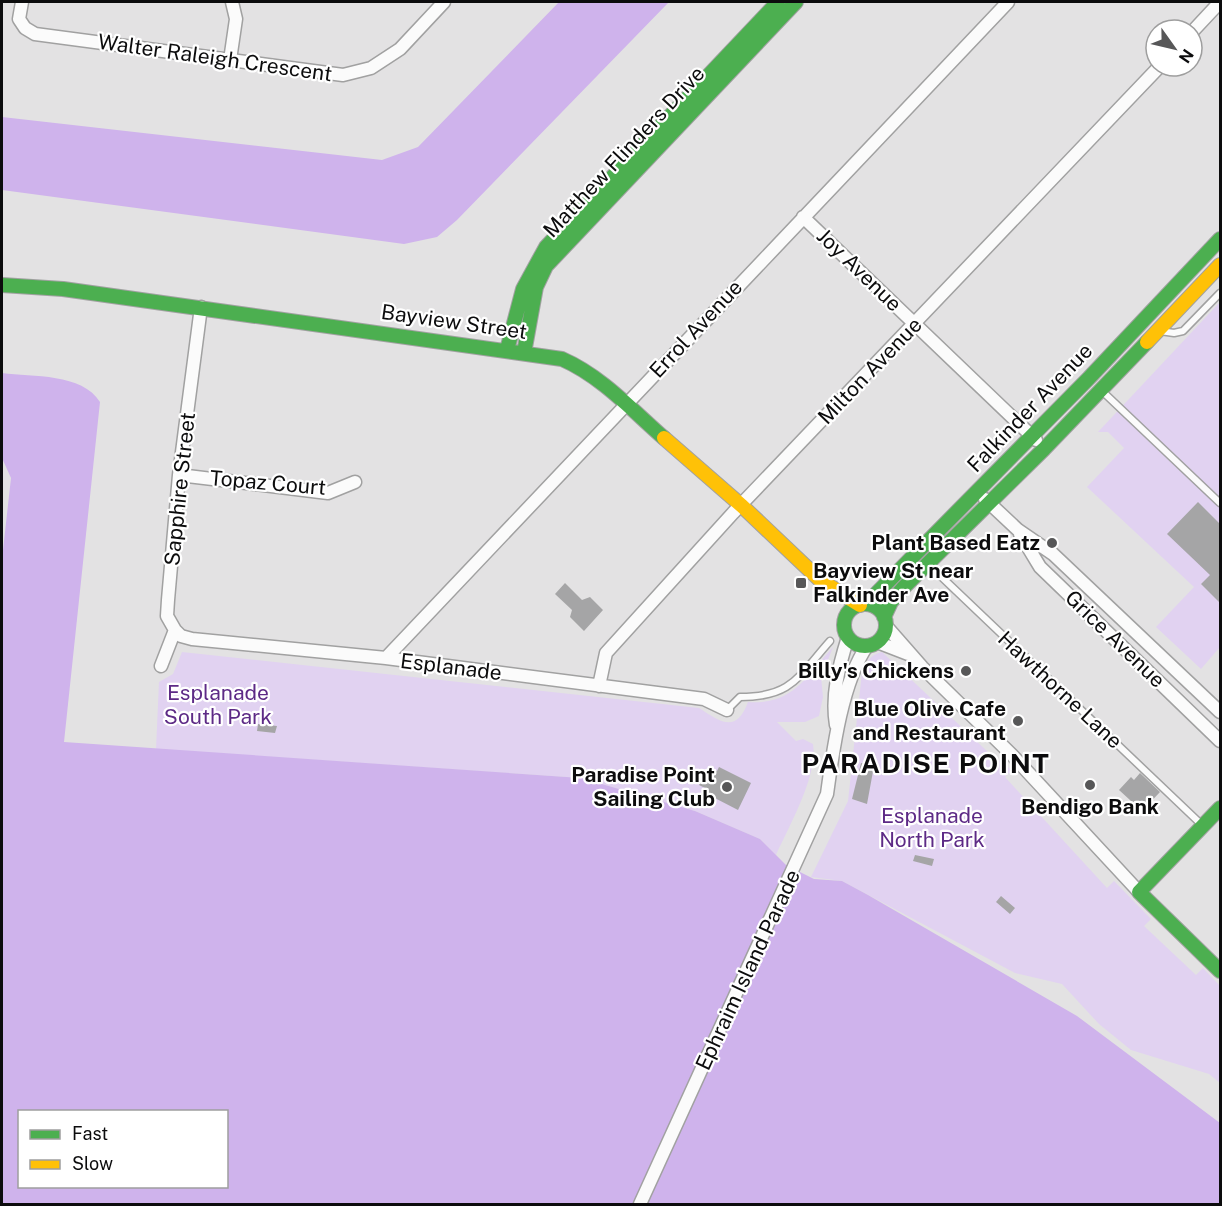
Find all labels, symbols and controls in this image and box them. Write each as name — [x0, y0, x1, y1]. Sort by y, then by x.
north arrow — [1144, 18, 1204, 78]
street label: Walter Raleigh Crescent — [96, 29, 334, 86]
text: N — [1175, 46, 1197, 67]
street label: Matthew Flinders Drive — [538, 61, 709, 242]
street label: Joy Avenue — [812, 223, 907, 316]
street label: Errol Avenue — [644, 275, 747, 383]
street label: Bayview Street — [379, 299, 529, 344]
street label: Milton Avenue — [813, 312, 927, 429]
street label: Falkinder Avenue — [962, 338, 1097, 477]
street label: Sapphire Street — [159, 411, 200, 567]
street label: Topaz Court — [209, 465, 327, 500]
place label: Plant Based Eatz — [871, 530, 1040, 555]
marker: Plant Based Eatz — [1045, 536, 1059, 550]
place label: Bayview St near Falkinder Ave — [813, 558, 974, 607]
marker: Bayview St near Falkinder Ave — [794, 576, 808, 590]
street label: Grice Avenue — [1060, 585, 1170, 692]
street label: Hawthorne Lane — [993, 626, 1128, 753]
street label: Esplanade — [399, 648, 503, 685]
place label: Billy's Chickens — [798, 658, 954, 683]
marker: Billy's Chickens — [959, 664, 973, 678]
park label: Esplanade South Park — [164, 680, 272, 729]
place label: Blue Olive Cafe and Restaurant — [853, 696, 1006, 745]
marker: Blue Olive Cafe and Restaurant — [1011, 714, 1025, 728]
district label: PARADISE POINT — [802, 747, 1050, 779]
place label: Paradise Point Sailing Club — [571, 762, 715, 811]
marker: Bendigo Bank — [1083, 778, 1097, 792]
marker: Paradise Point Sailing Club — [720, 780, 734, 794]
place label: Bendigo Bank — [1021, 794, 1159, 819]
park label: Esplanade North Park — [879, 803, 985, 852]
street label: Ephraim Island Parade — [690, 866, 805, 1074]
legend — [18, 1110, 228, 1188]
text: Fast — [72, 1123, 108, 1144]
text: Slow — [72, 1153, 113, 1174]

